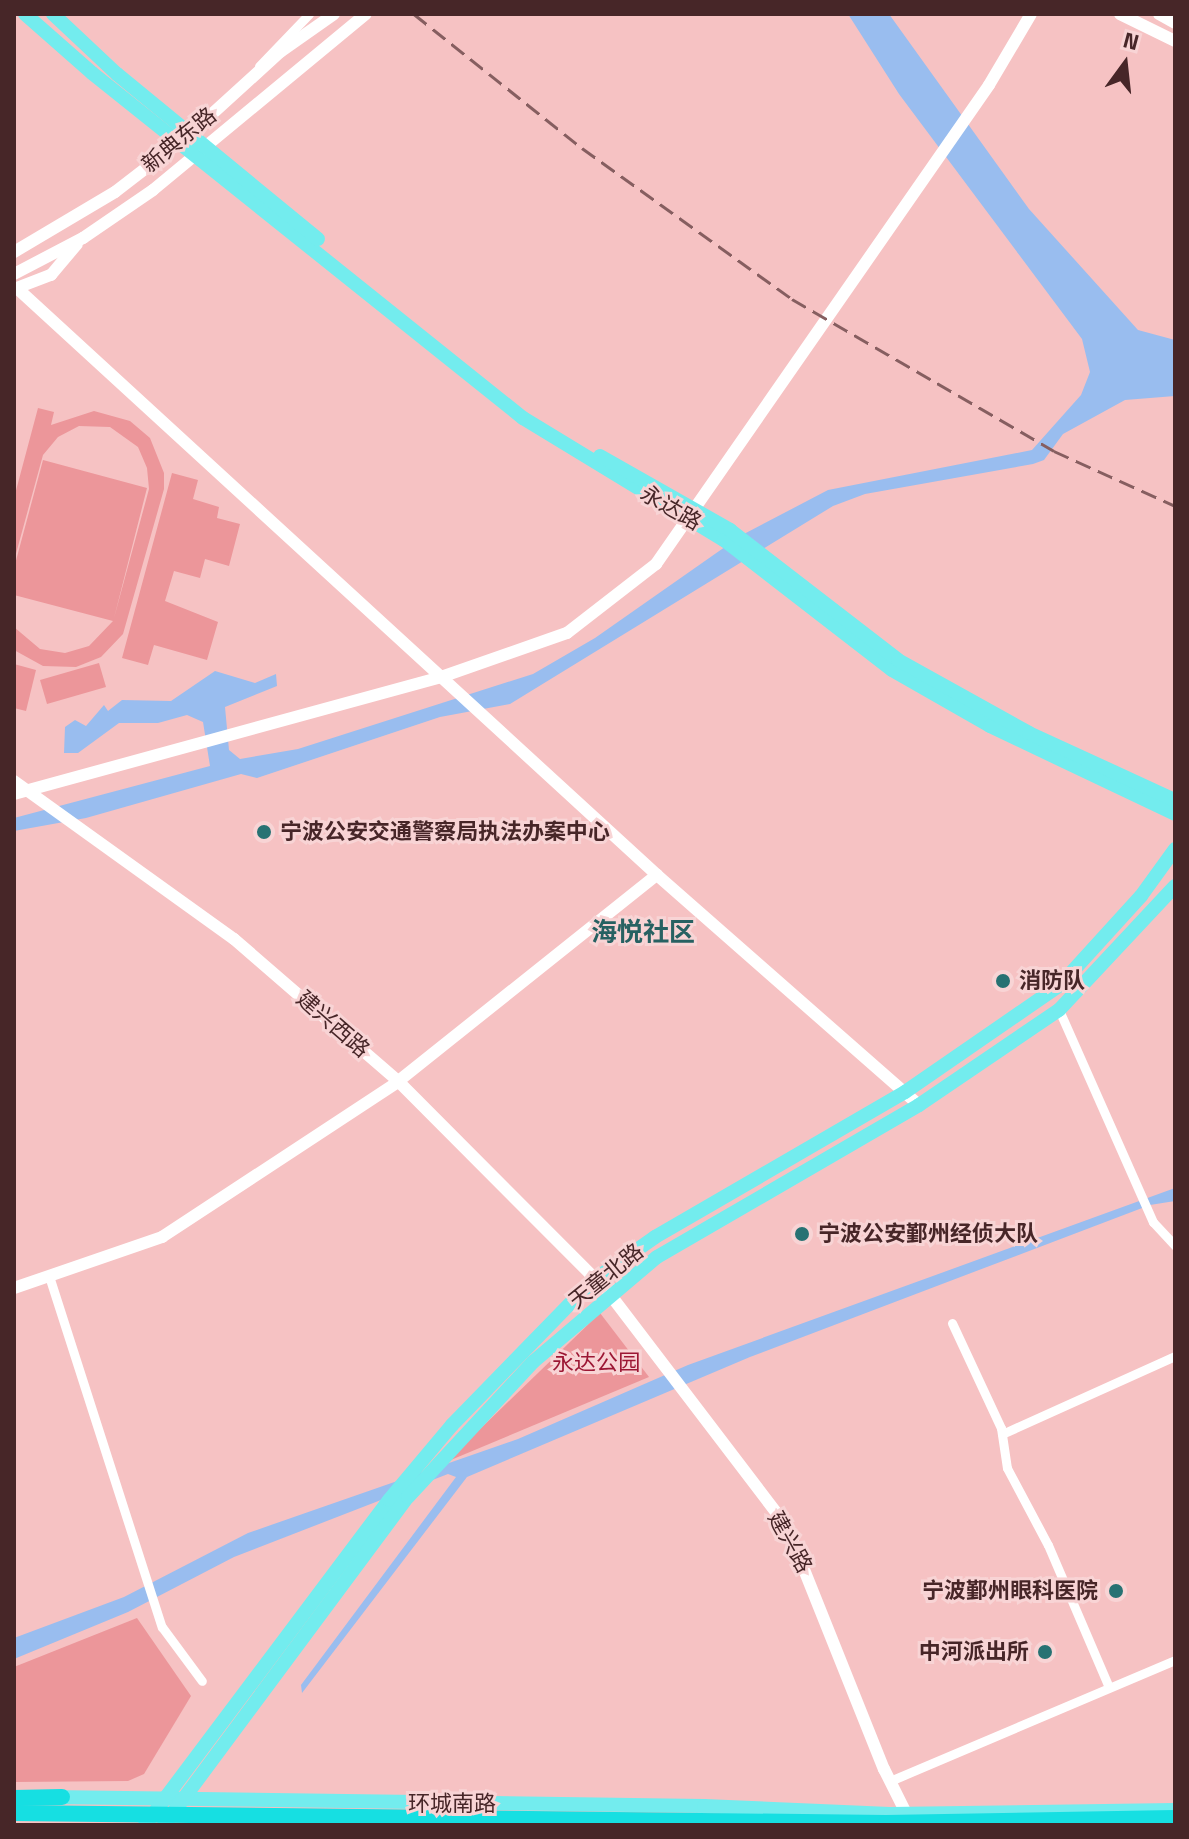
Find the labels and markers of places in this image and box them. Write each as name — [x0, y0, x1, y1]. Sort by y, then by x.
place label: 宁波公安交通警察局执法办案中心 — [280, 819, 610, 845]
marker: 宁波公安交通警察局执法办案中心 — [255, 823, 273, 841]
place label: 消防队 — [1019, 968, 1085, 994]
marker: 消防队 — [994, 972, 1012, 990]
place label: 宁波公安鄞州经侦大队 — [818, 1221, 1038, 1247]
marker: 宁波公安鄞州经侦大队 — [793, 1225, 811, 1243]
place label: 宁波鄞州眼科医院 — [922, 1578, 1098, 1604]
marker: 宁波鄞州眼科医院 — [1105, 1580, 1127, 1602]
place label: 中河派出所 — [919, 1639, 1029, 1665]
marker: 中河派出所 — [1036, 1643, 1054, 1661]

